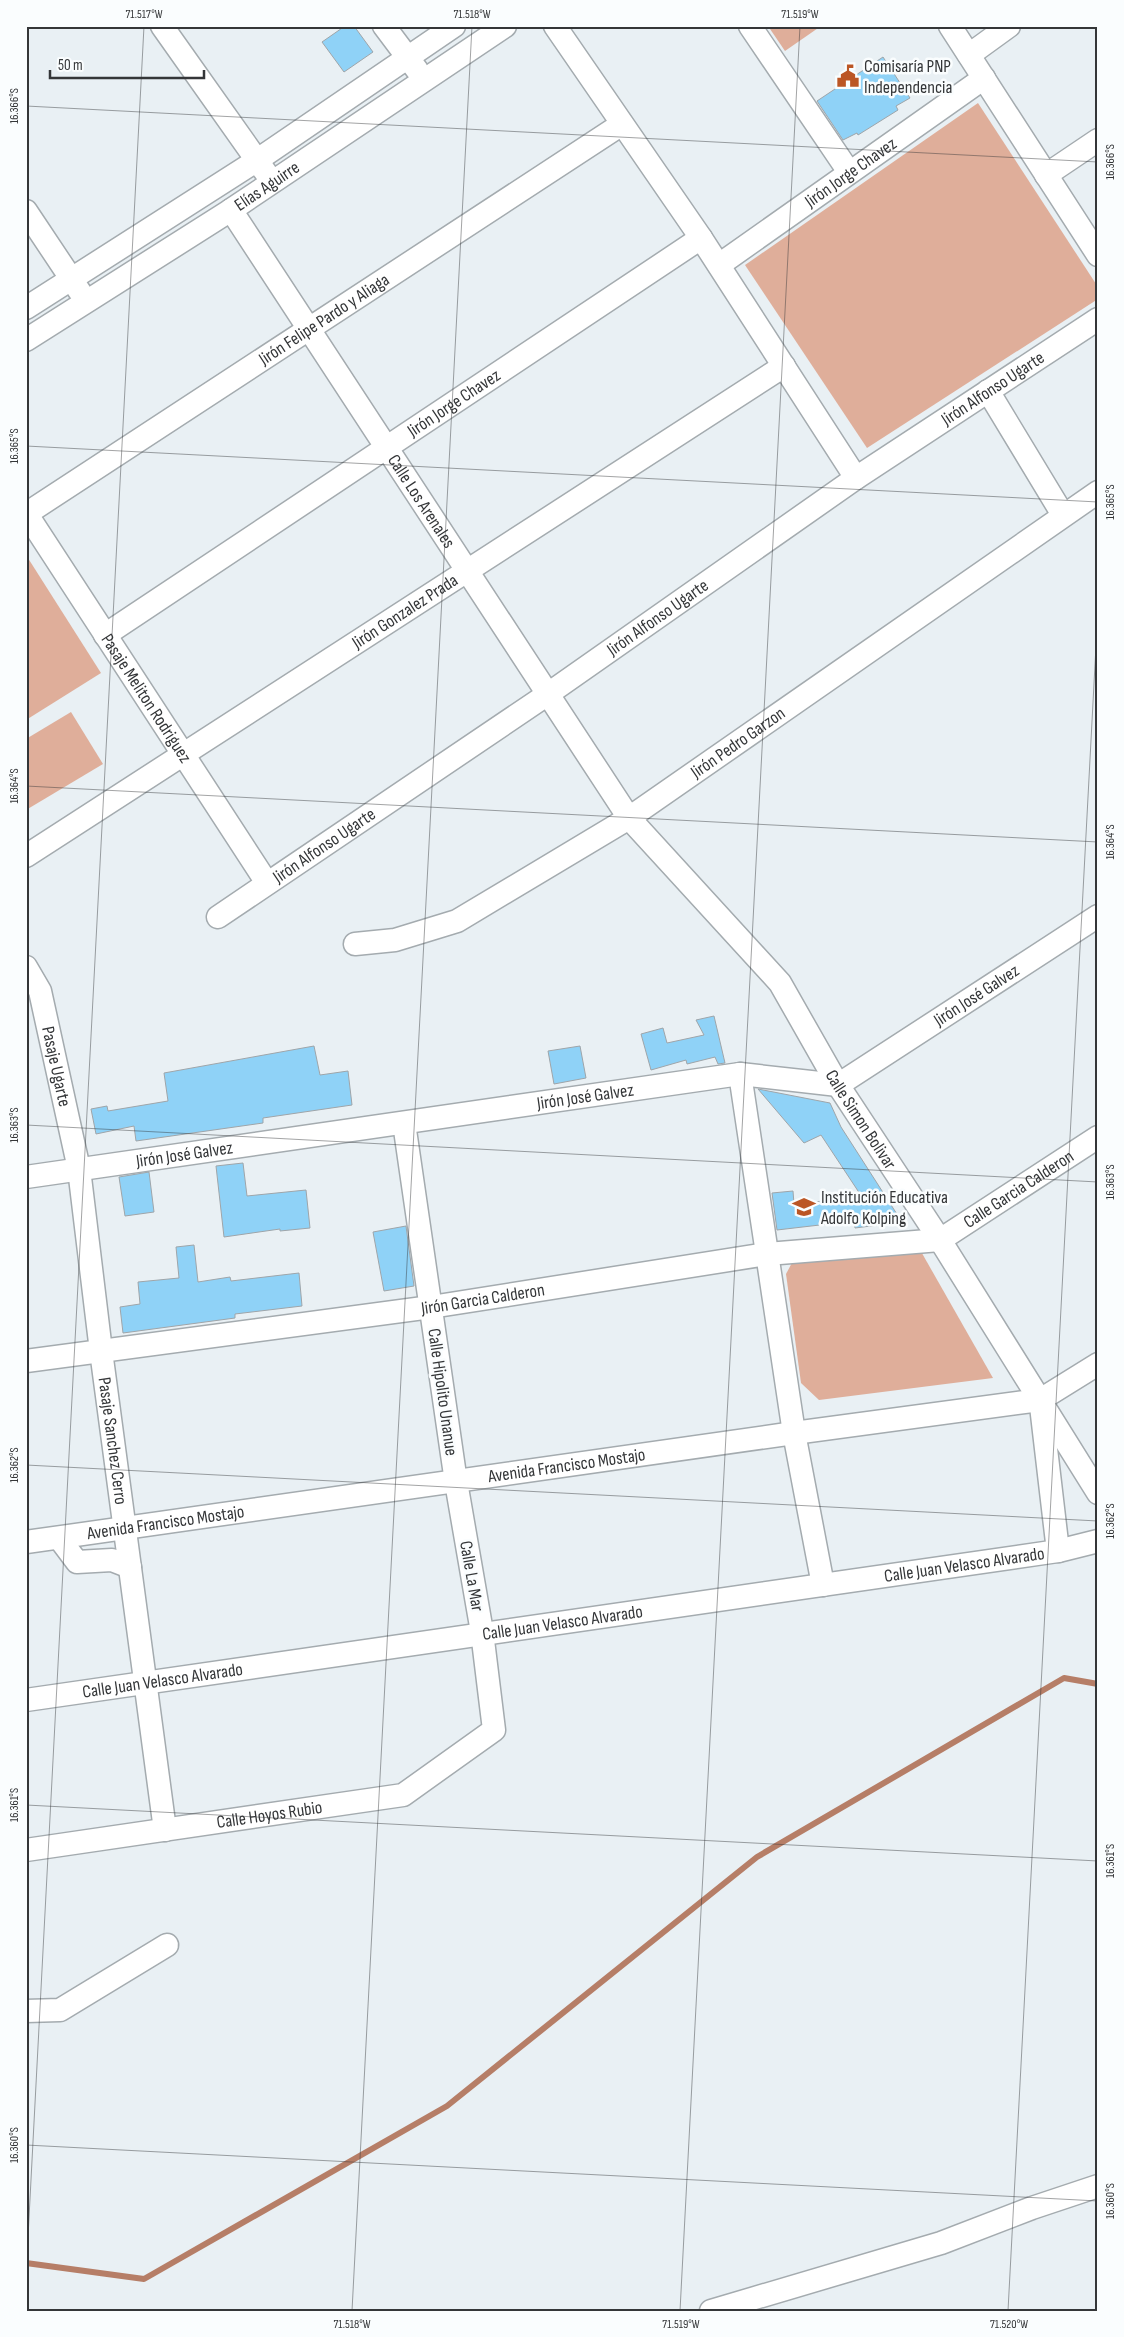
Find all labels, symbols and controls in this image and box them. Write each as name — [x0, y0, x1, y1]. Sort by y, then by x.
text: 71.517°W — [125, 7, 163, 22]
text: 71.518°W — [453, 7, 491, 22]
text: 71.519°W — [781, 7, 819, 22]
scale bar — [50, 48, 204, 80]
text: 50 m — [58, 56, 83, 75]
place label: Comisaría PNP Independencia — [864, 56, 952, 98]
public building icon: Comisaría PNP Independencia — [835, 63, 861, 89]
text: 16.366°S — [7, 88, 22, 124]
street label: Jirón Jorge Chavez — [800, 133, 901, 213]
text: 16.366°S — [1103, 144, 1118, 180]
street label: Elías Aguirre — [231, 157, 304, 216]
street label: Jirón Felipe Pardo y Aliaga — [254, 269, 393, 370]
street label: Jirón Alfonso Ugarte — [937, 347, 1048, 431]
street label: Jirón Jorge Chavez — [403, 364, 505, 442]
text: 16.365°S — [7, 428, 22, 464]
street label: Calle Los Arenales — [383, 451, 459, 552]
text: 16.365°S — [1103, 484, 1118, 520]
street label: Jirón Gonzalez Prada — [347, 570, 462, 654]
street label: Jirón Alfonso Ugarte — [602, 575, 713, 661]
street label: Pasaje Meliton Rodriguez — [97, 630, 196, 767]
street label: Jirón Pedro Garzon — [686, 703, 789, 783]
text: 16.364°S — [7, 768, 22, 804]
street label: Jirón Alfonso Ugarte — [268, 804, 380, 888]
text: 16.364°S — [1103, 824, 1118, 860]
street label: Jirón José Galvez — [929, 960, 1024, 1031]
street label: Pasaje Ugarte — [37, 1024, 75, 1109]
street label: Calle Simon Bolivar — [821, 1066, 900, 1173]
street label: Jirón José Galvez — [535, 1079, 636, 1114]
text: 16.363°S — [7, 1107, 22, 1143]
street label: Jirón José Galvez — [134, 1137, 235, 1172]
street label: Calle Garcia Calderon — [960, 1146, 1078, 1233]
text: 16.363°S — [1103, 1164, 1118, 1200]
place label: Institución Educativa Adolfo Kolping — [820, 1187, 948, 1229]
school or university icon: Institución Educativa Adolfo Kolping — [791, 1194, 817, 1220]
street label: Jirón Garcia Calderon — [419, 1279, 546, 1319]
street label: Calle Hipolito Unanue — [423, 1327, 462, 1457]
street label: Pasaje Sanchez Cerro — [94, 1376, 131, 1506]
street label: Avenida Francisco Mostajo — [486, 1444, 647, 1487]
text: 16.362°S — [7, 1447, 22, 1483]
street label: Avenida Francisco Mostajo — [85, 1501, 246, 1544]
text: 16.362°S — [1103, 1503, 1118, 1539]
street label: Calle La Mar — [455, 1539, 488, 1613]
street label: Calle Juan Velasco Alvarado — [883, 1543, 1046, 1587]
street label: Calle Juan Velasco Alvarado — [481, 1601, 644, 1645]
street label: Calle Juan Velasco Alvarado — [81, 1659, 244, 1703]
text: 16.361°S — [7, 1788, 22, 1822]
street label: Calle Hoyos Rubio — [215, 1797, 324, 1833]
text: 16.361°S — [1103, 1844, 1118, 1878]
text: 16.360°S — [7, 2127, 22, 2163]
text: 16.360°S — [1103, 2183, 1118, 2219]
text: 71.518°W — [333, 2317, 371, 2332]
text: 71.519°W — [662, 2317, 700, 2332]
text: 71.520°W — [990, 2317, 1028, 2332]

